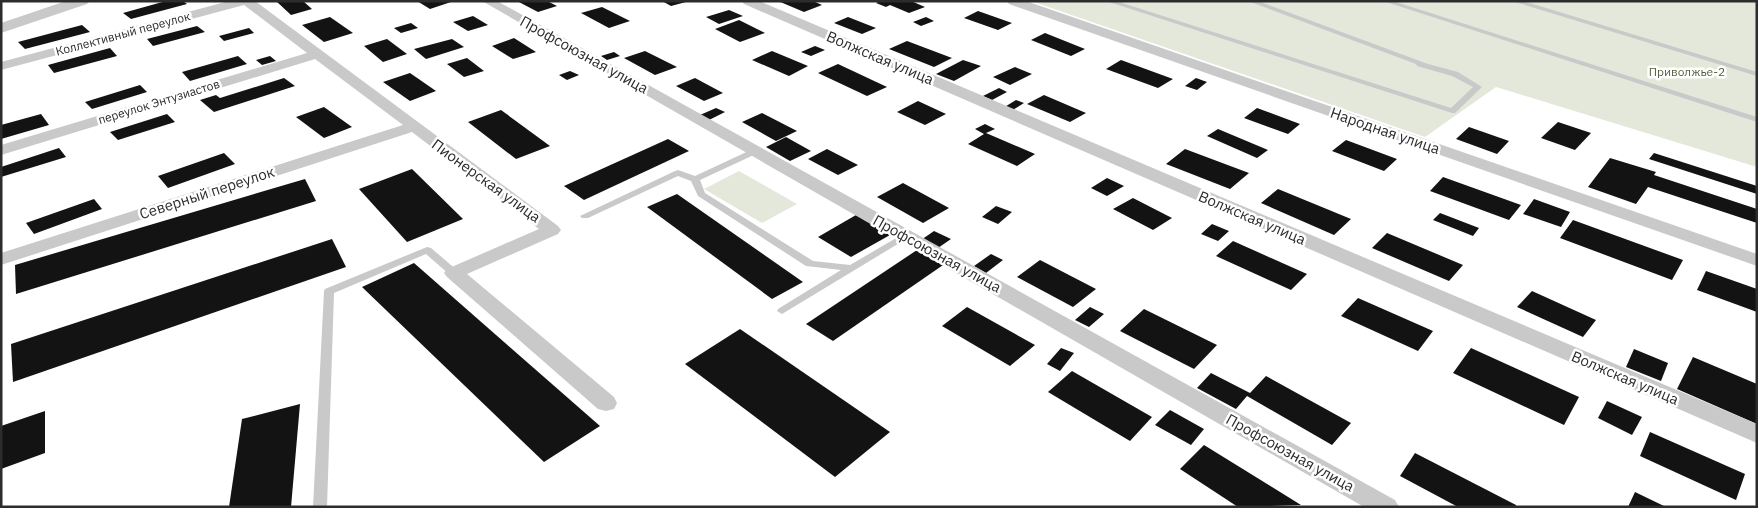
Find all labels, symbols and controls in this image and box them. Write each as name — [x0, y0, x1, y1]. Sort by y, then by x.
street label: Коллективный переулок — [54, 8, 192, 59]
street label: Профсоюзная улица — [517, 11, 652, 98]
street label: Волжская улица — [824, 26, 937, 89]
park label: Приволжье-2 — [1649, 64, 1725, 79]
street label: переулок Энтузиастов — [96, 76, 222, 127]
street label: Народная улица — [1328, 103, 1442, 158]
street label: Пионерская улица — [428, 135, 545, 227]
street label: Северный переулок — [137, 162, 277, 223]
street label: Волжская улица — [1196, 186, 1309, 249]
street label: Профсоюзная улица — [870, 210, 1005, 297]
street label: Волжская улица — [1569, 346, 1682, 409]
street label: Профсоюзная улица — [1223, 409, 1358, 496]

